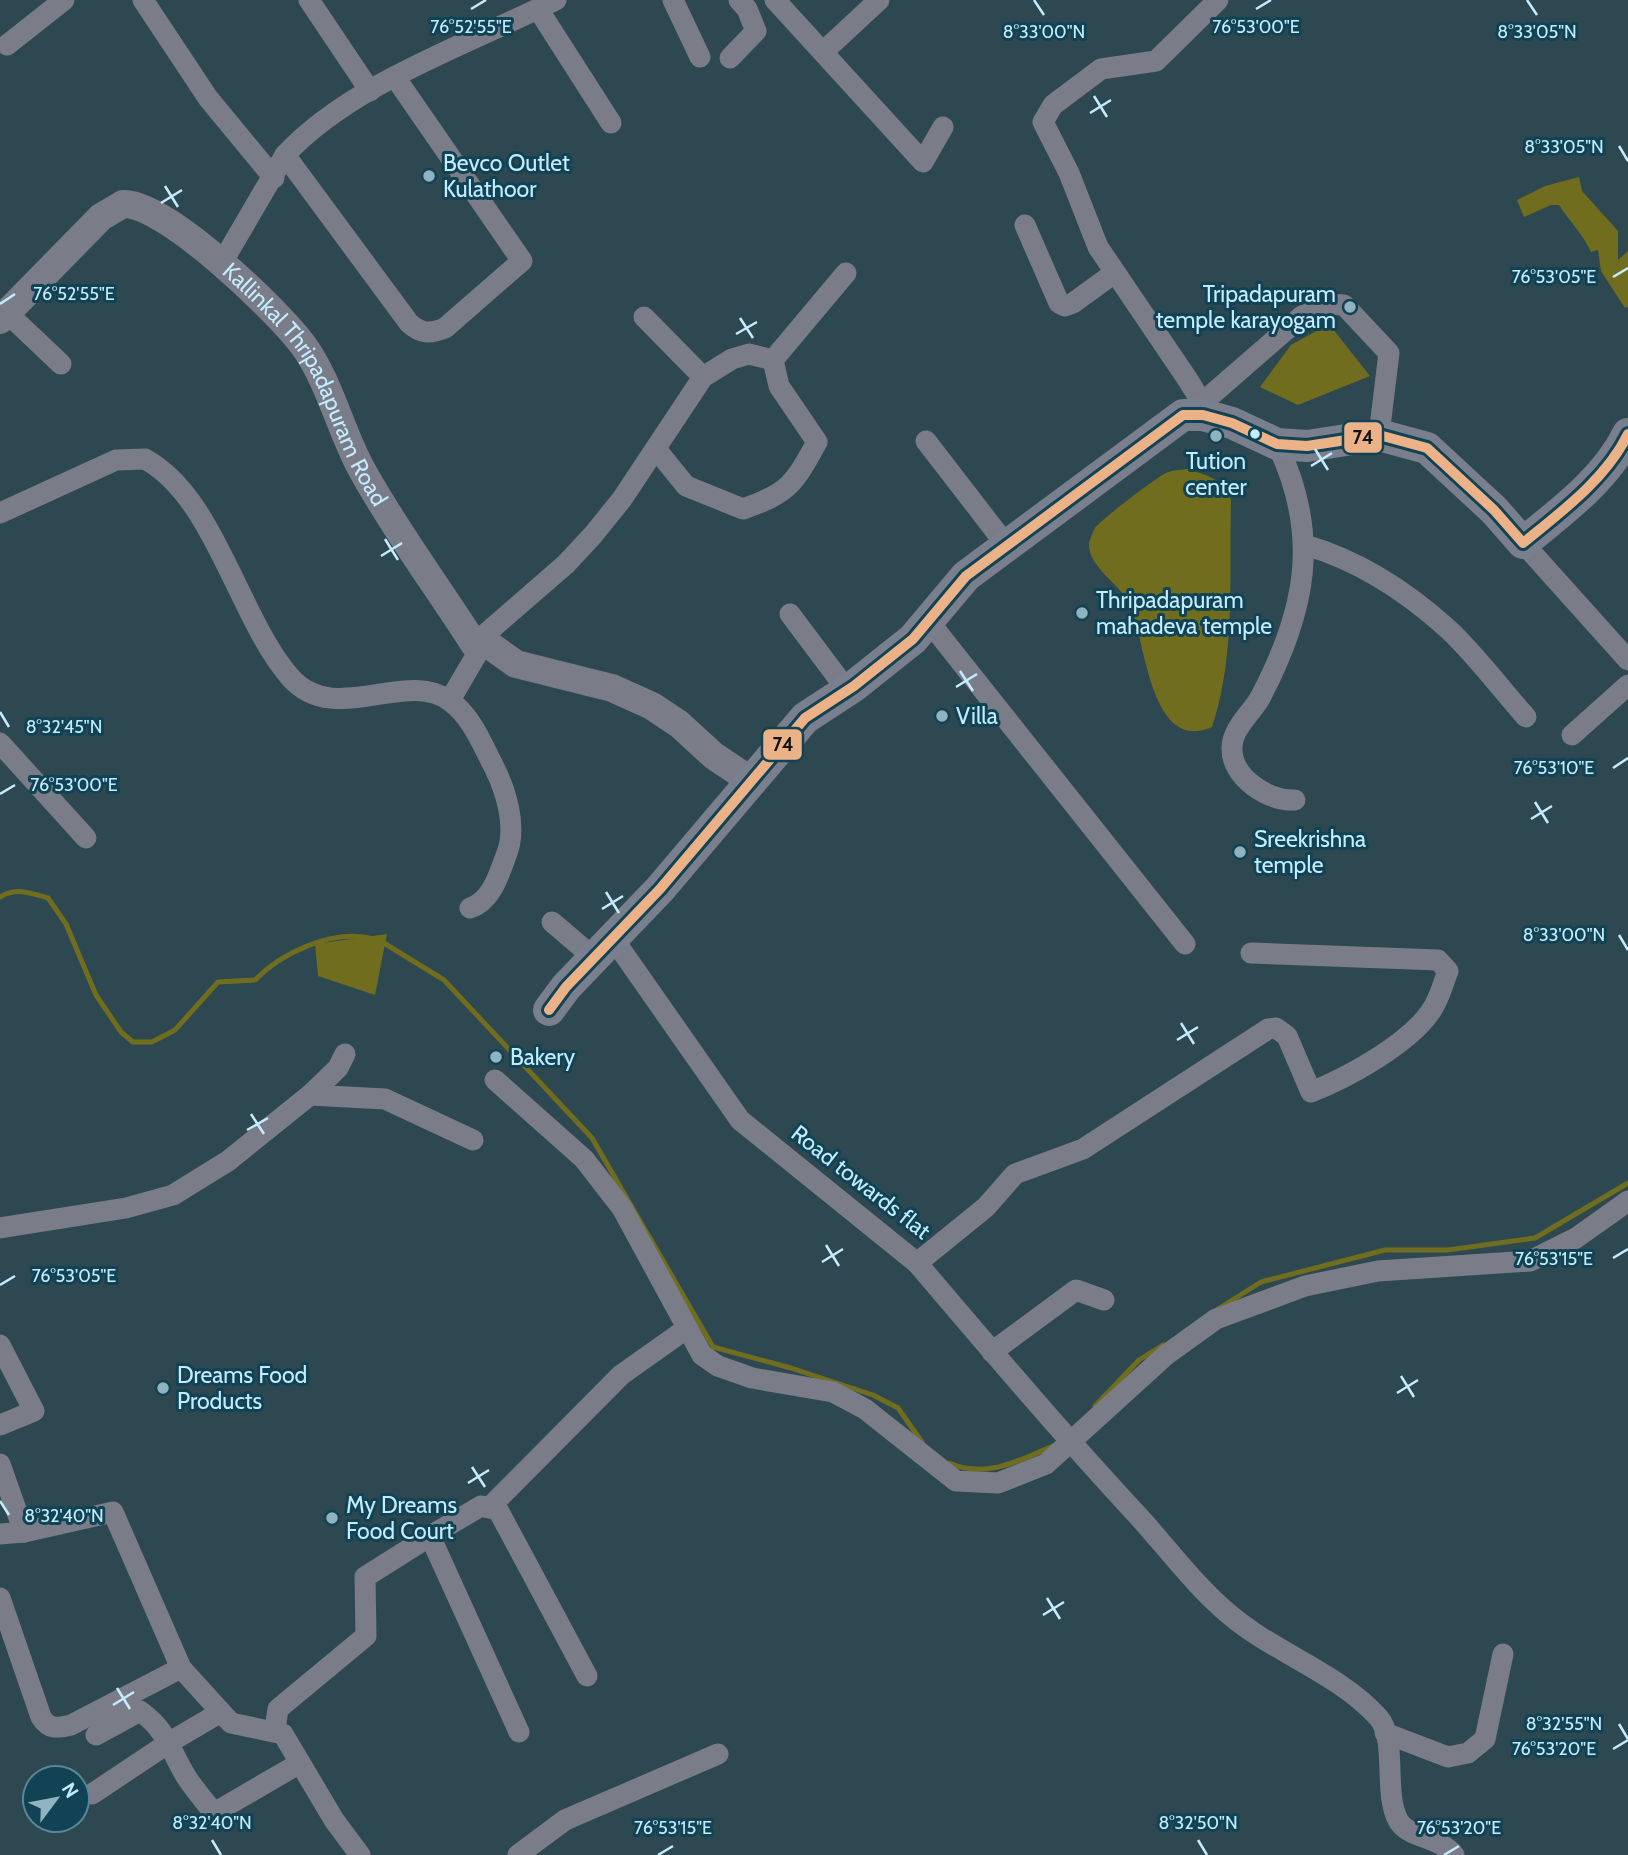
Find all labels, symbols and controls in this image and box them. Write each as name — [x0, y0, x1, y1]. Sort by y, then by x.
text: 76°52'55"E — [430, 16, 512, 38]
text: 76°53'00"E — [1212, 16, 1300, 38]
text: 8°33'00"N — [1003, 21, 1085, 43]
text: 8°33'05"N — [1497, 21, 1577, 43]
text: 8°33'05"N — [1524, 136, 1604, 158]
place label: Bevco Outlet Kulathoor — [443, 149, 570, 203]
marker: Bevco Outlet Kulathoor — [421, 168, 437, 184]
street label: Kallinkal Thripadapuram Road — [217, 256, 394, 511]
text: 76°53'05"E — [1512, 266, 1596, 288]
place label: Tripadapuram temple karayogam — [1156, 280, 1336, 334]
text: 76°52'55"E — [33, 283, 115, 305]
marker: Tripadapuram temple karayogam — [1342, 299, 1358, 315]
line badge: 74 — [1343, 421, 1383, 454]
text: 74 — [1353, 426, 1373, 449]
unlabelled marker — [1248, 427, 1262, 441]
marker: Tution center — [1208, 428, 1224, 444]
place label: Tution center — [1185, 447, 1247, 501]
place label: Thripadapuram mahadeva temple — [1096, 586, 1272, 640]
marker: Thripadapuram mahadeva temple — [1074, 605, 1090, 621]
place label: Villa — [956, 702, 998, 730]
marker: Villa — [934, 708, 950, 724]
text: 8°32'45"N — [26, 716, 102, 738]
line badge: 74 — [762, 728, 803, 761]
text: 74 — [773, 733, 793, 756]
text: 76°53'10"E — [1514, 757, 1594, 779]
text: 76°53'00"E — [30, 774, 118, 796]
place label: Sreekrishna temple — [1254, 825, 1366, 879]
marker: Sreekrishna temple — [1232, 844, 1248, 860]
text: 8°33'00"N — [1523, 924, 1605, 946]
place label: Bakery — [510, 1043, 576, 1071]
marker: Bakery — [488, 1049, 504, 1065]
street label: Road towards flat — [786, 1119, 936, 1245]
text: 76°53'15"E — [1515, 1248, 1593, 1270]
text: 76°53'05"E — [32, 1265, 116, 1287]
place label: Dreams Food Products — [177, 1361, 307, 1415]
marker: Dreams Food Products — [155, 1380, 171, 1396]
place label: My Dreams Food Court — [346, 1491, 457, 1545]
text: 8°32'40"N — [24, 1505, 104, 1527]
marker: My Dreams Food Court — [324, 1510, 340, 1526]
text: 8°32'55"N — [1526, 1713, 1602, 1735]
text: 76°53'20"E — [1512, 1738, 1596, 1760]
north arrow — [21, 1764, 91, 1834]
text: N — [57, 1778, 83, 1802]
text: 8°32'40"N — [172, 1812, 252, 1834]
text: 8°32'50"N — [1158, 1812, 1238, 1834]
text: 76°53'15"E — [634, 1817, 712, 1839]
text: 76°53'20"E — [1417, 1817, 1501, 1839]

